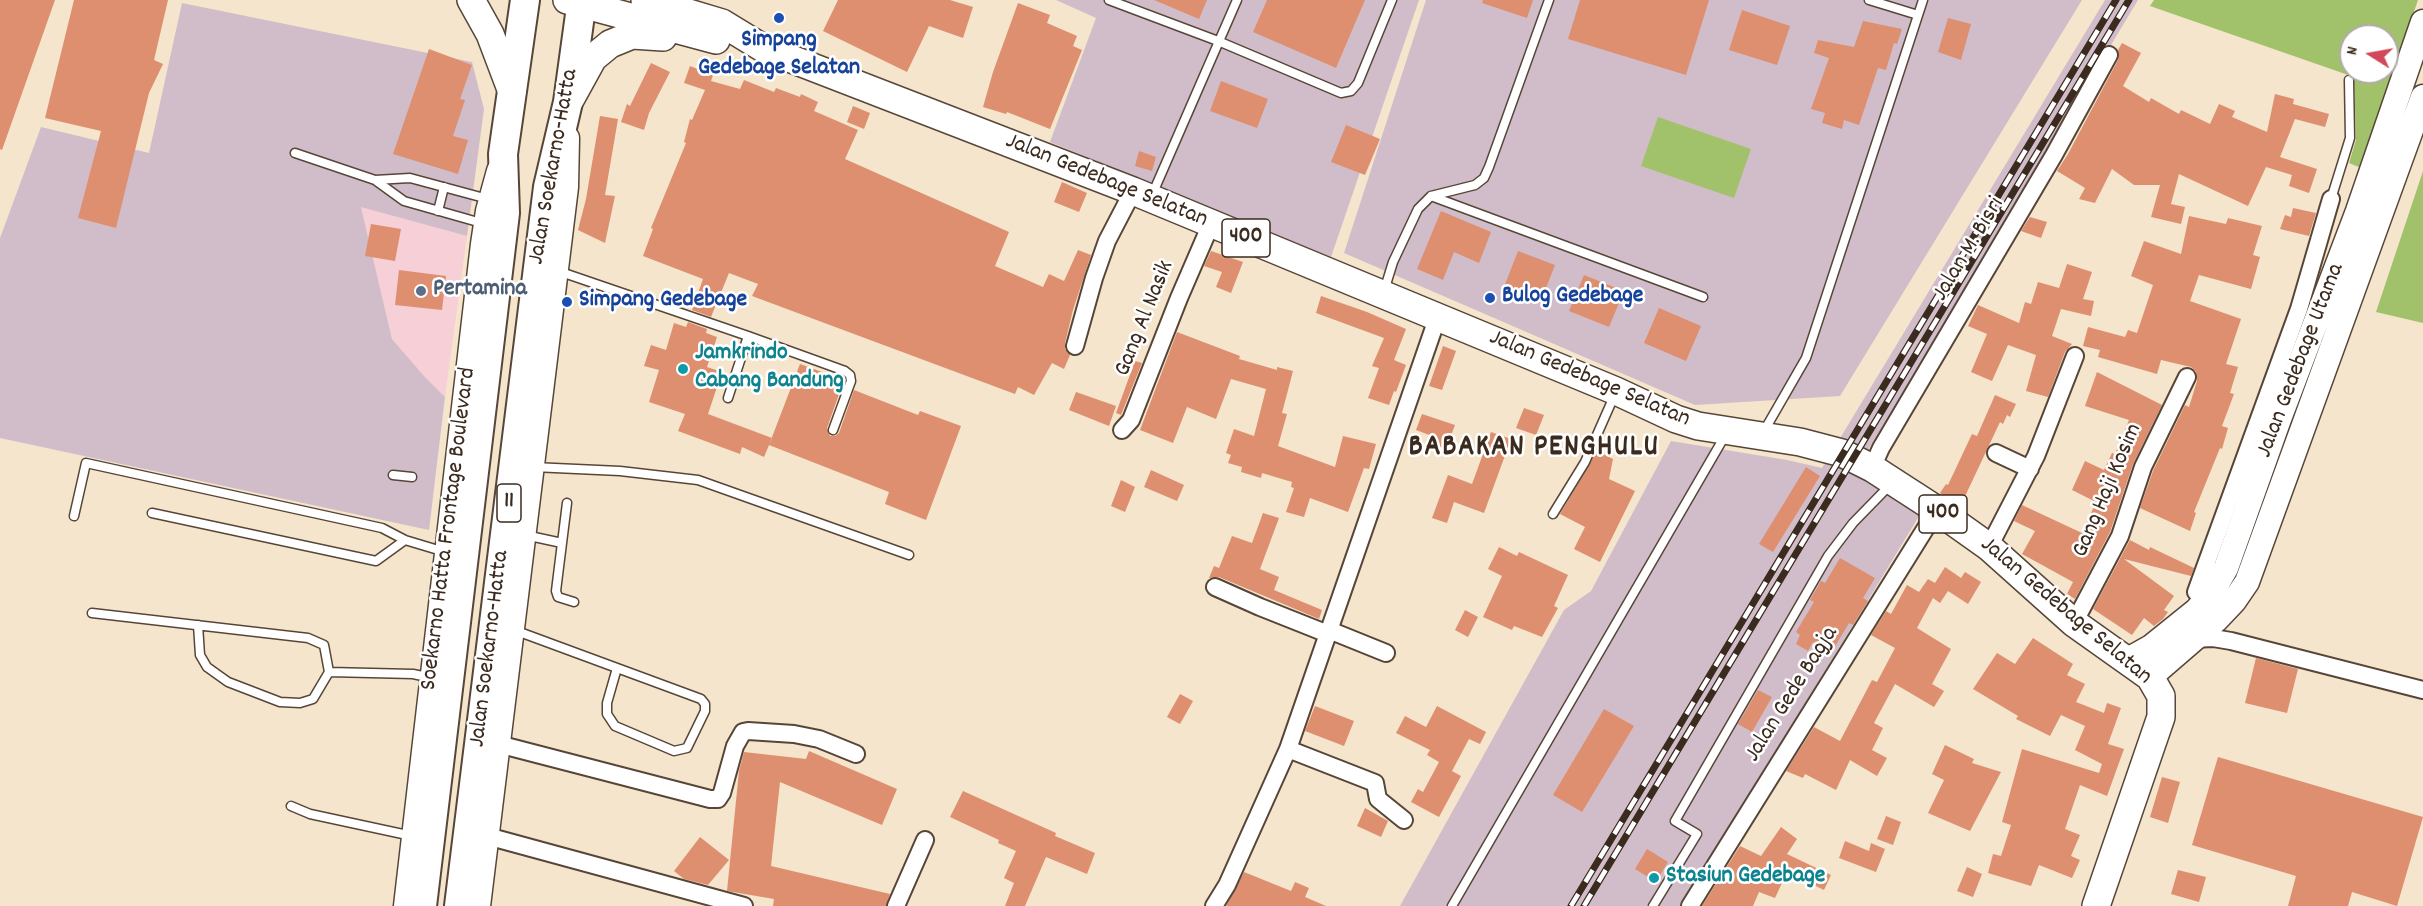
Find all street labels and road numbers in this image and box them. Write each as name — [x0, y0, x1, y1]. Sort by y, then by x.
street label: Jalan Soekarno-Hatta — [524, 67, 586, 267]
street label: Jalan Gedebage Selatan — [1001, 128, 1211, 236]
street label: Jalan M. Bisri — [1928, 193, 2012, 307]
road number: 400 — [1222, 219, 1270, 257]
street label: Gang Al Nasik — [1110, 257, 1182, 381]
street label: Jalan Gedebage Utama — [2252, 260, 2352, 462]
street label: Jalan Gedebage Selatan — [1484, 325, 1694, 435]
street label: Soekarno Hatta Frontage Boulevard — [416, 366, 484, 692]
street label: Gang Haji Kosim — [2068, 420, 2150, 562]
road number: 11 — [497, 484, 521, 522]
road number: 400 — [1919, 495, 1967, 533]
street label: Jalan Gedebage Selatan — [1973, 532, 2157, 692]
street label: Jalan Soekarno-Hatta — [465, 549, 517, 749]
street label: Jalan Gede Bagja — [1740, 622, 1846, 768]

